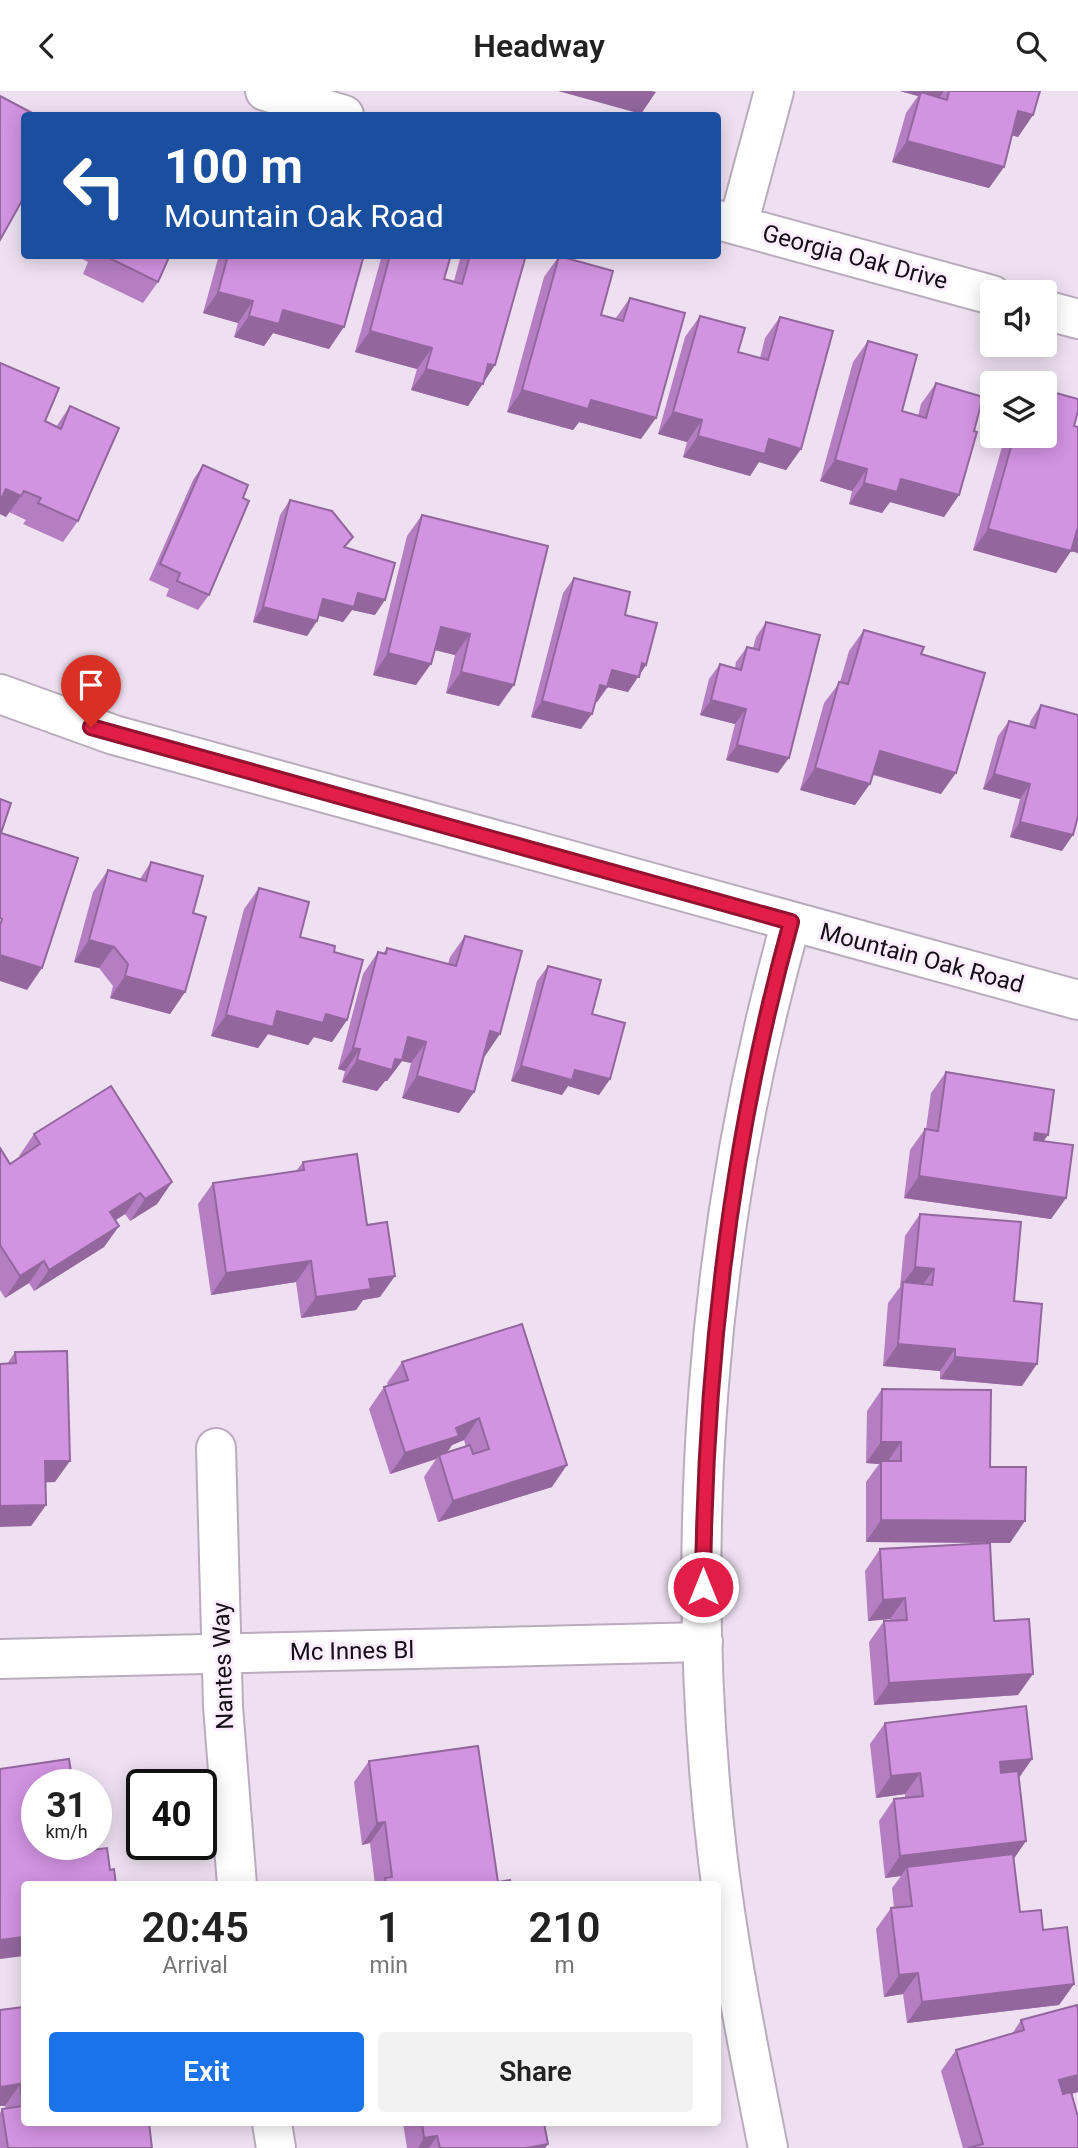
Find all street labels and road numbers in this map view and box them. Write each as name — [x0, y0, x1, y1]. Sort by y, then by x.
street label: Georgia Oak Drive — [759, 219, 951, 295]
street label: Mountain Oak Road — [817, 917, 1027, 999]
street label: Nantes Way — [207, 1601, 239, 1730]
street label: Mc Innes Bl — [290, 1636, 414, 1666]

